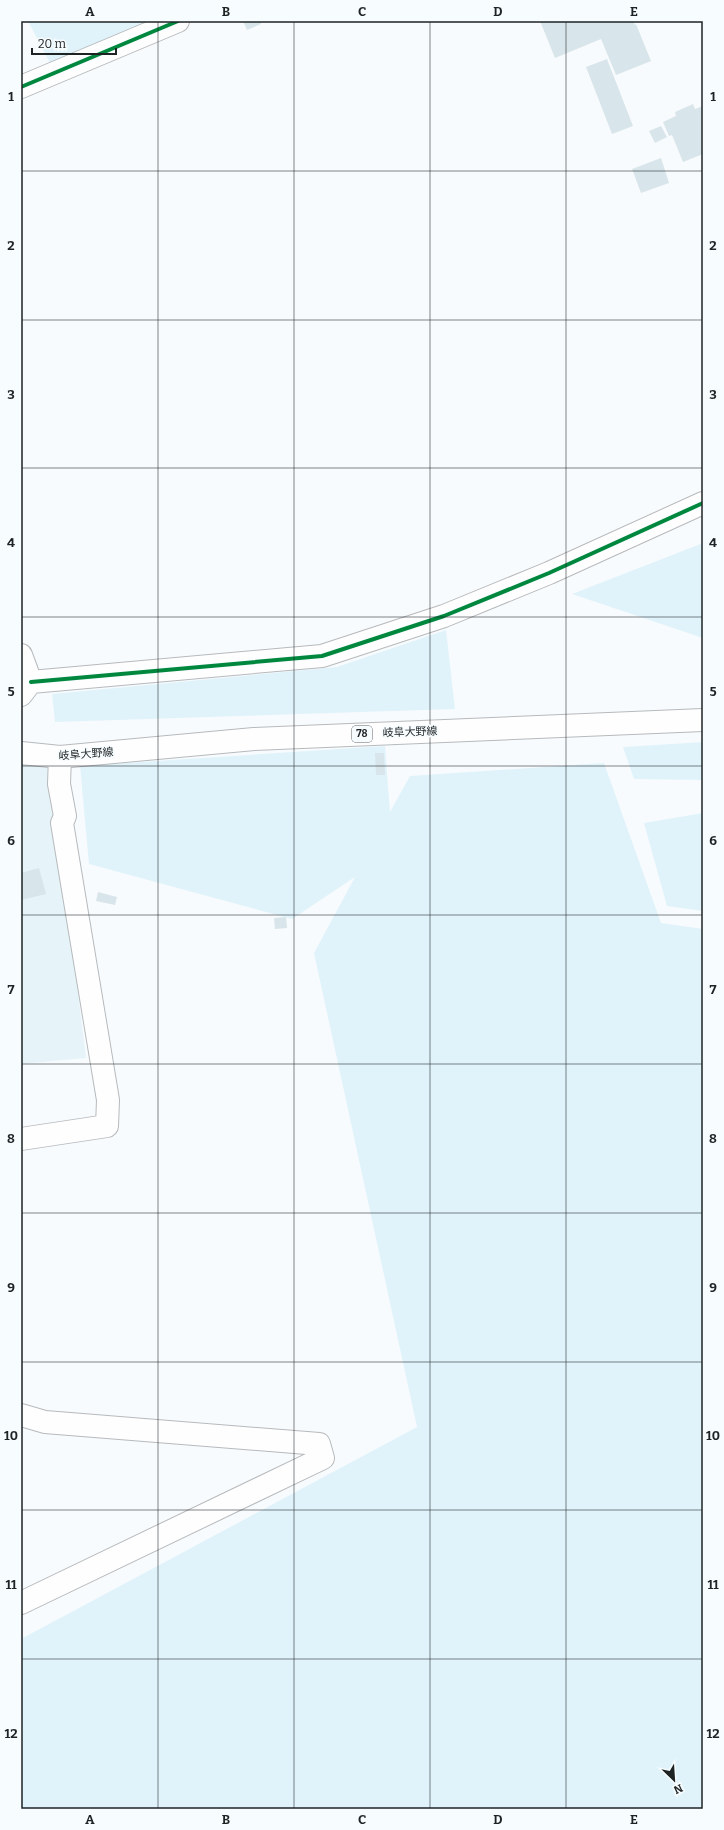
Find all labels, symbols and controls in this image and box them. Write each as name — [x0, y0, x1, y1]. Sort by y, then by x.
text: A — [85, 4, 95, 19]
text: B — [222, 4, 230, 19]
text: C — [358, 4, 366, 19]
text: D — [493, 4, 503, 19]
text: E — [630, 4, 638, 19]
scale bar — [32, 30, 116, 56]
text: 20 m — [38, 37, 67, 51]
text: 1 — [8, 89, 14, 104]
text: 1 — [710, 89, 716, 104]
text: 2 — [7, 238, 15, 253]
text: 2 — [709, 238, 717, 253]
text: 3 — [7, 387, 15, 402]
text: 3 — [709, 387, 717, 402]
text: 4 — [7, 535, 15, 550]
text: 4 — [709, 535, 717, 550]
text: 5 — [7, 684, 15, 699]
text: 5 — [709, 684, 717, 699]
street label: 岐阜大野線 — [382, 725, 438, 739]
road number: 78 — [352, 726, 372, 742]
street label: 岐阜大野線 — [58, 746, 114, 762]
text: 6 — [7, 833, 15, 848]
text: 6 — [709, 833, 717, 848]
text: 7 — [8, 982, 15, 997]
text: 7 — [710, 982, 717, 997]
text: 8 — [7, 1131, 15, 1146]
text: 8 — [709, 1131, 717, 1146]
text: 9 — [7, 1280, 15, 1295]
text: 9 — [709, 1280, 717, 1295]
text: 10 — [4, 1428, 18, 1443]
text: 10 — [706, 1428, 720, 1443]
text: 11 — [5, 1577, 17, 1592]
text: 11 — [707, 1577, 719, 1592]
text: 12 — [5, 1726, 17, 1741]
text: 12 — [707, 1726, 719, 1741]
north arrow — [654, 1760, 694, 1800]
text: N — [671, 1781, 685, 1797]
text: A — [85, 1812, 95, 1827]
text: B — [222, 1812, 230, 1827]
text: C — [358, 1812, 366, 1827]
text: D — [493, 1812, 503, 1827]
text: E — [630, 1812, 638, 1827]

